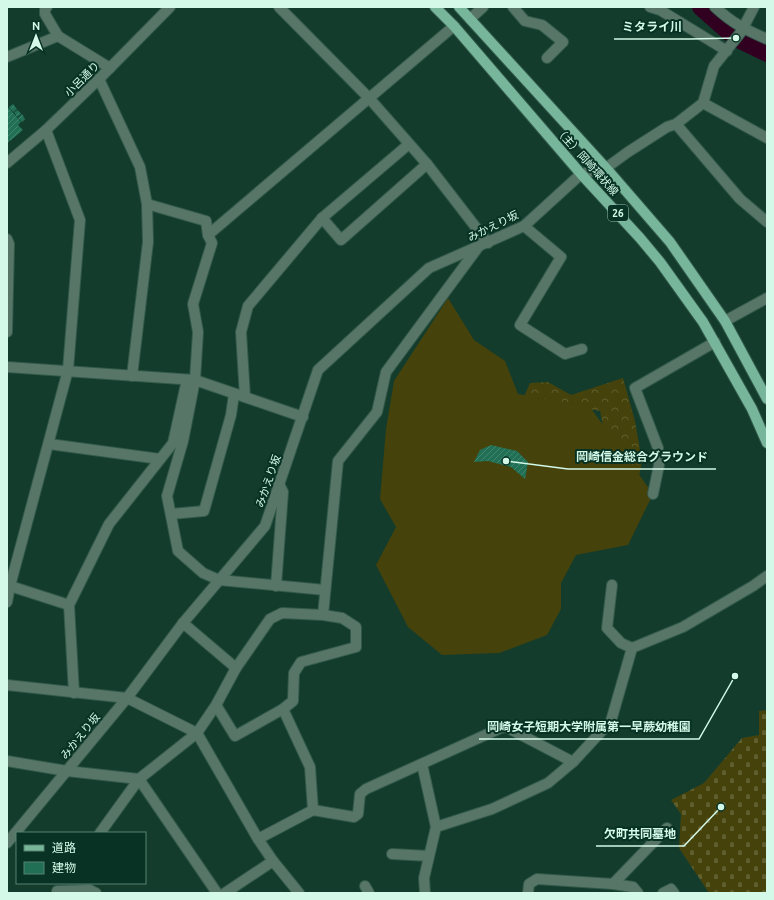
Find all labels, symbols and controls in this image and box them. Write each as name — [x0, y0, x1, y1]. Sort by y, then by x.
callout: ミタライ川 — [614, 15, 690, 39]
north arrow — [16, 16, 56, 56]
text: N — [32, 20, 40, 32]
text: ミタライ川 — [622, 20, 682, 33]
street label: 小呂通り — [62, 59, 102, 99]
street label: （主）岡崎環状線 — [553, 124, 621, 198]
road number: 26 — [608, 205, 628, 221]
street label: みかえり坂 — [466, 209, 520, 243]
callout: 岡崎信金総合グラウンド — [568, 445, 716, 469]
text: 岡崎信金総合グラウンド — [576, 450, 708, 463]
street label: みかえり坂 — [253, 453, 283, 509]
street label: みかえり坂 — [58, 711, 102, 761]
callout: 岡崎女子短期大学附属第一早蕨幼稚園 — [479, 715, 699, 739]
text: 岡崎女子短期大学附属第一早蕨幼稚園 — [487, 720, 691, 733]
callout: 欠町共同墓地 — [596, 822, 684, 846]
text: 欠町共同墓地 — [604, 827, 676, 840]
legend — [16, 832, 146, 884]
text: 道路 — [52, 841, 76, 854]
text: 建物 — [52, 861, 76, 874]

